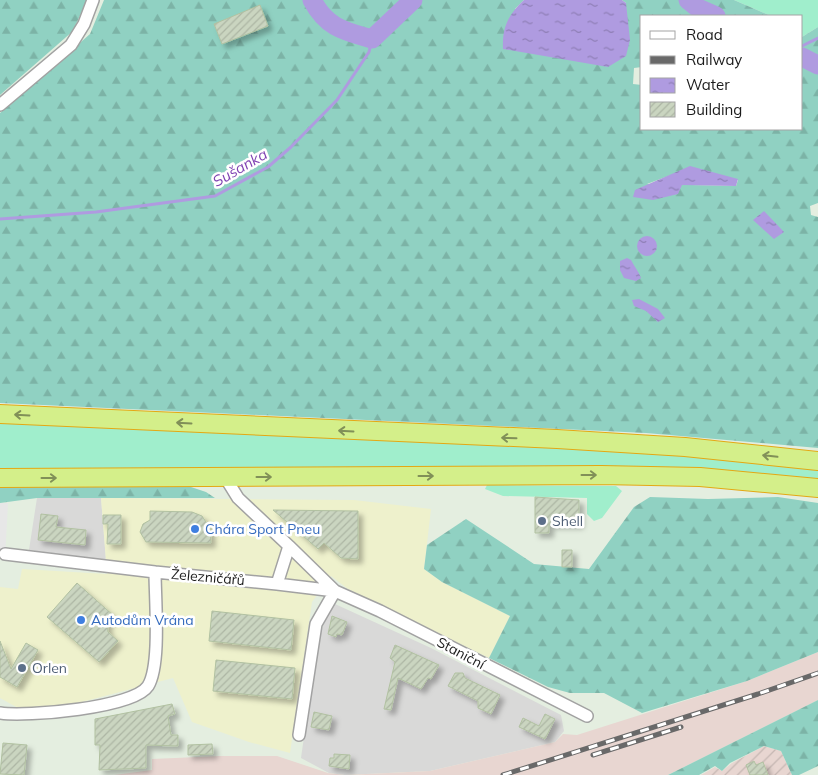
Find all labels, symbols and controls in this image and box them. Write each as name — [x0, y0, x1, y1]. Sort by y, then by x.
legend — [640, 15, 803, 130]
text: Road — [686, 25, 723, 44]
text: Railway — [686, 50, 742, 69]
text: Water — [686, 75, 730, 94]
text: Building — [686, 100, 742, 119]
water label: Sušanka — [209, 144, 270, 191]
one-way arrow — [14, 411, 30, 420]
one-way arrow — [176, 418, 192, 428]
one-way arrow — [339, 426, 355, 435]
one-way arrow — [501, 433, 517, 442]
one-way arrow — [762, 451, 778, 461]
one-way arrow — [580, 470, 596, 480]
one-way arrow — [418, 471, 434, 480]
one-way arrow — [255, 472, 271, 482]
one-way arrow — [40, 473, 56, 483]
place label: Shell — [552, 512, 583, 530]
marker: Shell — [536, 515, 548, 527]
place label: Chára Sport Pneu — [205, 520, 320, 538]
marker: Chára Sport Pneu — [189, 523, 201, 535]
street label: Železničářů — [170, 565, 246, 589]
place label: Autodům Vrána — [91, 611, 194, 629]
marker: Autodům Vrána — [75, 614, 87, 626]
street label: Staniční — [434, 633, 489, 673]
place label: Orlen — [32, 659, 67, 677]
marker: Orlen — [16, 662, 28, 674]

